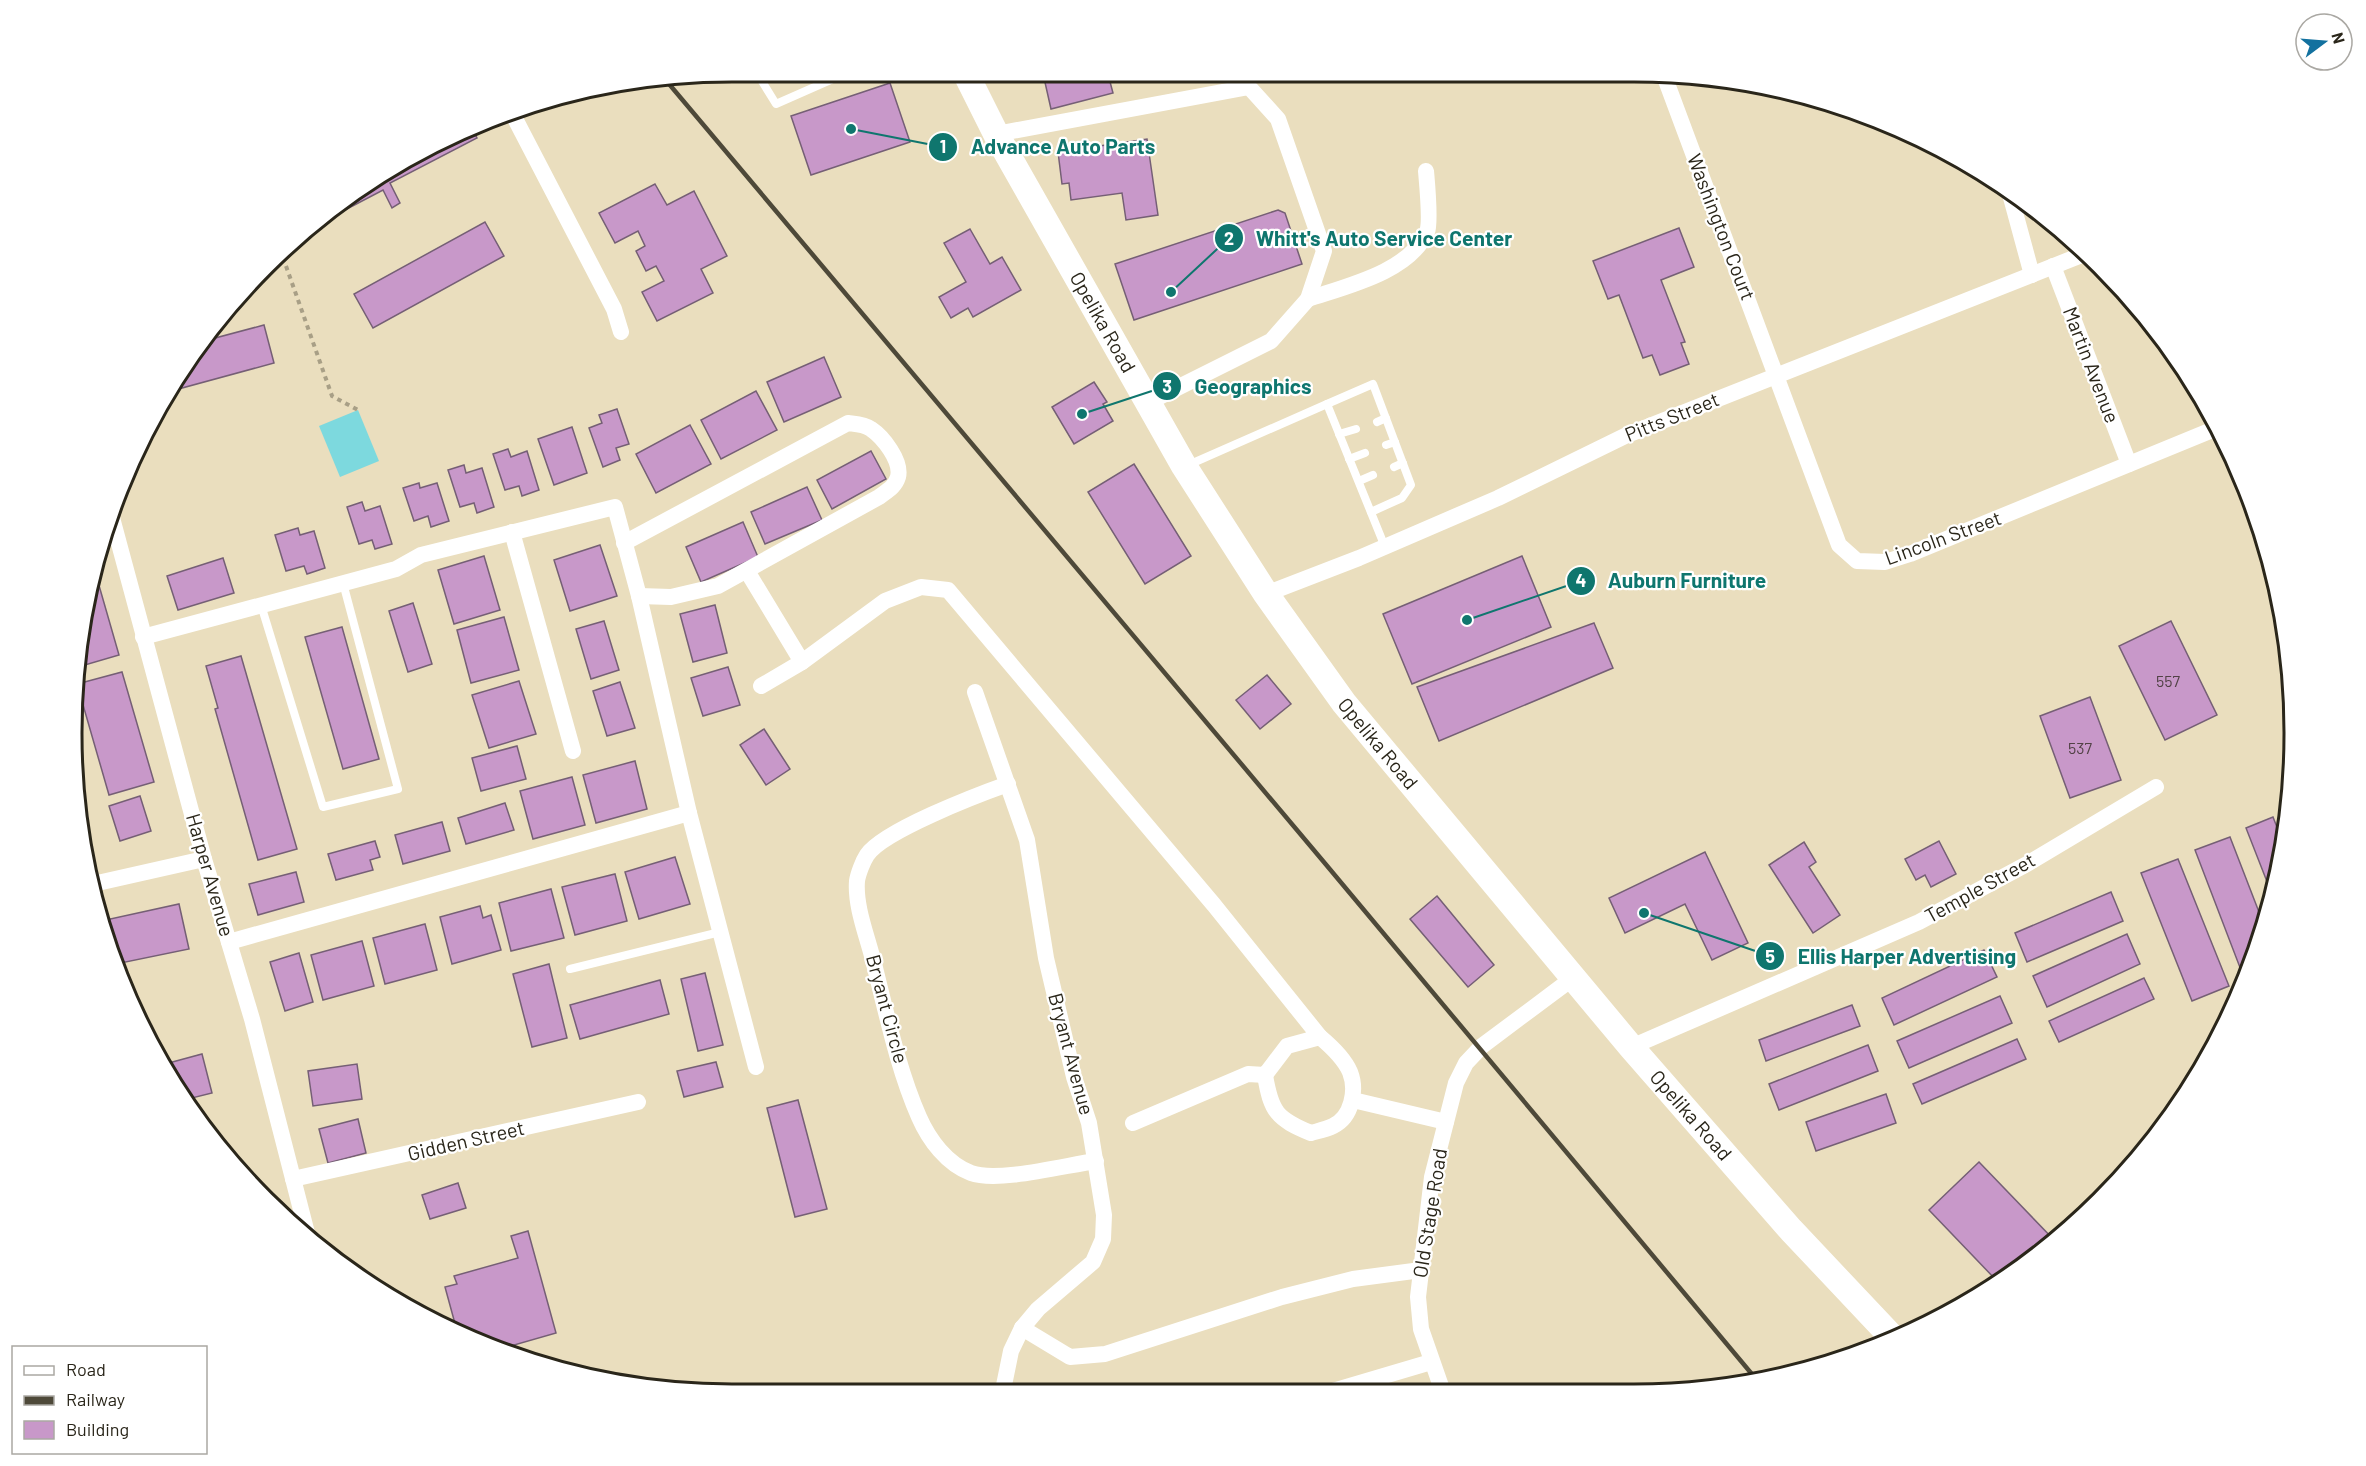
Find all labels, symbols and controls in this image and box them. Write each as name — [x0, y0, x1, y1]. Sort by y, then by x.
north arrow — [2294, 12, 2354, 72]
text: N — [2328, 30, 2349, 45]
callout: Advance Auto Parts — [928, 127, 1167, 166]
text: Advance Auto Parts — [971, 133, 1155, 158]
text: 1 — [940, 135, 946, 157]
street label: Washington Court — [1683, 150, 1761, 303]
callout: Whitt's Auto Service Center — [1214, 219, 1524, 258]
text: Whitt's Auto Service Center — [1256, 225, 1512, 250]
text: 2 — [1224, 227, 1234, 249]
street label: Opelika Road — [1065, 267, 1142, 376]
street label: Martin Avenue — [2059, 303, 2125, 426]
callout: Geographics — [1152, 367, 1323, 406]
text: Geographics — [1194, 373, 1312, 398]
text: 3 — [1162, 375, 1172, 397]
street label: Pitts Street — [1621, 386, 1722, 446]
street label: Lincoln Street — [1881, 505, 2004, 569]
callout: Auburn Furniture — [1566, 561, 1778, 600]
text: Auburn Furniture — [1608, 567, 1766, 592]
text: 4 — [1576, 569, 1587, 591]
house number: 557 — [2156, 671, 2180, 690]
street label: Opelika Road — [1333, 692, 1424, 794]
house number: 537 — [2068, 738, 2092, 757]
street label: Harper Avenue — [182, 810, 240, 939]
street label: Temple Street — [1920, 847, 2039, 927]
callout: Ellis Harper Advertising — [1755, 937, 2028, 976]
text: Ellis Harper Advertising — [1798, 943, 2016, 968]
text: 5 — [1765, 945, 1775, 967]
street label: Bryant Circle — [862, 952, 914, 1066]
street label: Bryant Avenue — [1044, 990, 1100, 1117]
street label: Opelika Road — [1646, 1065, 1737, 1165]
street label: Gidden Street — [405, 1115, 527, 1165]
street label: Old Stage Road — [1407, 1146, 1451, 1279]
legend — [12, 1346, 207, 1454]
text: Road — [66, 1358, 106, 1380]
text: Railway — [66, 1388, 125, 1410]
text: Building — [66, 1418, 129, 1440]

